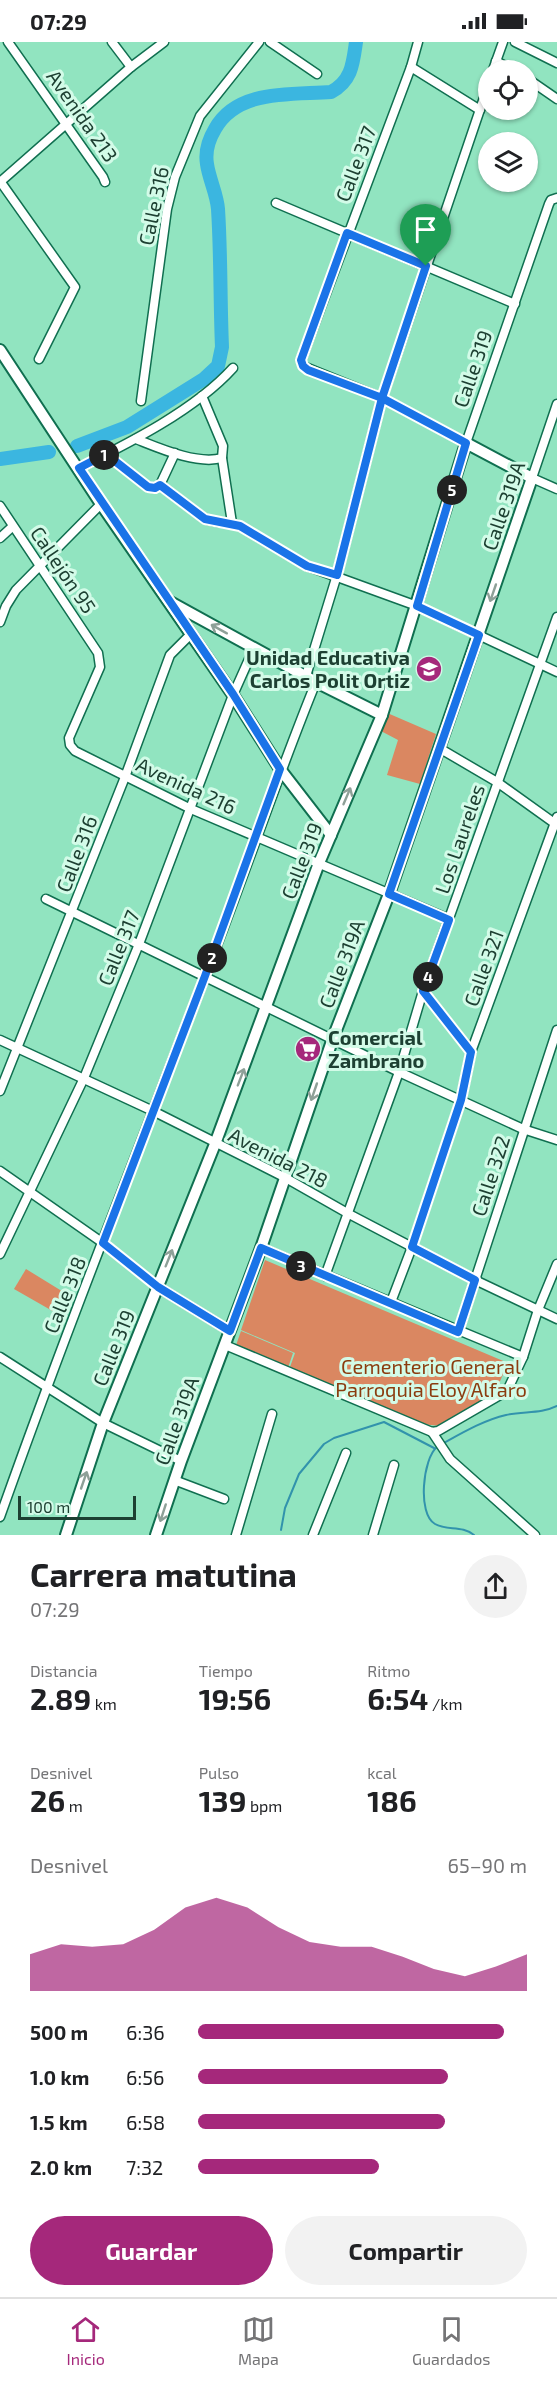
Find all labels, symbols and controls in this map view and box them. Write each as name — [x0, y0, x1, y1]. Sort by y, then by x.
text: 07:29 — [30, 8, 87, 34]
map controls — [478, 60, 538, 192]
button: locate — [478, 60, 538, 120]
street label: Avenida 213 — [42, 65, 123, 166]
street label: Calle 317 — [330, 123, 380, 205]
button: layers — [478, 132, 538, 192]
street label: Calle 316 — [133, 164, 173, 247]
pin — [400, 204, 451, 266]
icon: arrive — [409, 213, 442, 246]
street label: Calle 319 — [448, 327, 496, 410]
pin: 1 — [89, 440, 119, 470]
text: 1 — [101, 445, 107, 464]
street label: Calle 319A — [477, 458, 530, 553]
pin: 5 — [437, 475, 467, 505]
text: 5 — [448, 480, 456, 499]
street label: Callejón 95 — [26, 521, 102, 617]
one-way arrow — [487, 583, 498, 602]
one-way arrow — [211, 623, 228, 635]
place label: Unidad Educativa Carlos Polit Ortiz — [246, 645, 410, 692]
school or university icon: Unidad Educativa Carlos Polit Ortiz — [414, 654, 444, 684]
street label: Avenida 216 — [133, 752, 240, 819]
street label: Los Laureles — [429, 781, 489, 897]
one-way arrow — [342, 788, 353, 806]
street label: Calle 316 — [51, 812, 102, 895]
street label: Calle 319 — [276, 819, 327, 902]
street label: Calle 317 — [92, 907, 144, 989]
street label: Calle 319A — [313, 916, 369, 1011]
street label: Calle 321 — [458, 926, 508, 1009]
pin: 2 — [197, 943, 227, 973]
text: 2 — [207, 948, 217, 967]
pin: 4 — [413, 962, 443, 992]
text: 4 — [423, 967, 433, 986]
place label: Comercial Zambrano — [328, 1025, 424, 1072]
supermarket icon: Comercial Zambrano — [293, 1034, 323, 1064]
one-way arrow — [236, 1068, 247, 1087]
one-way arrow — [308, 1083, 319, 1101]
street label: Avenida 218 — [225, 1122, 332, 1192]
street label: Calle 322 — [466, 1132, 514, 1219]
one-way arrow — [165, 1250, 176, 1268]
pin: 3 — [286, 1251, 316, 1281]
street label: Calle 318 — [38, 1253, 90, 1337]
text: 3 — [296, 1256, 306, 1275]
street label: Calle 319 — [87, 1306, 139, 1389]
park label: Cementerio General Parroquia Eloy Alfaro — [335, 1354, 527, 1401]
street label: Calle 319A — [149, 1373, 203, 1468]
one-way arrow — [80, 1471, 91, 1489]
scale bar — [18, 1493, 136, 1520]
text: 100 m — [27, 1497, 70, 1516]
one-way arrow — [157, 1503, 168, 1522]
text: Carrera matutina — [30, 1554, 297, 1594]
button: share — [464, 1555, 527, 1618]
text: 07:29 — [30, 1597, 80, 1621]
text: Distancia — [30, 1661, 97, 1680]
text: Tiempo — [199, 1661, 253, 1680]
text: Ritmo — [367, 1661, 410, 1680]
text: 2.89 — [30, 1680, 91, 1716]
text: 19:56 — [199, 1680, 271, 1716]
text: 6:54 — [367, 1680, 428, 1716]
text: km — [91, 1694, 117, 1713]
text: /km — [428, 1694, 462, 1713]
text: Desnivel — [30, 1763, 92, 1782]
text: Pulso — [199, 1763, 239, 1782]
text: kcal — [367, 1763, 397, 1782]
text: 26 — [30, 1782, 65, 1818]
text: 139 — [199, 1782, 246, 1818]
text: 186 — [367, 1782, 417, 1818]
text: m — [65, 1796, 83, 1815]
text: bpm — [246, 1796, 282, 1815]
text: Desnivel — [30, 1853, 108, 1877]
text: 65–90 m — [448, 1853, 527, 1877]
text: 500 m — [30, 2020, 88, 2044]
text: 6:36 — [126, 2020, 165, 2044]
text: 1.0 km — [30, 2065, 89, 2089]
text: 6:56 — [126, 2065, 164, 2089]
text: 1.5 km — [30, 2110, 88, 2134]
text: 6:58 — [126, 2110, 165, 2134]
text: 2.0 km — [30, 2155, 92, 2179]
text: 7:32 — [126, 2155, 163, 2179]
button: Guardar — [30, 2216, 273, 2285]
button: Compartir — [285, 2216, 527, 2285]
tab: Inicio — [67, 2313, 105, 2368]
tab: Mapa — [238, 2313, 279, 2368]
tab: Guardados — [412, 2313, 490, 2368]

